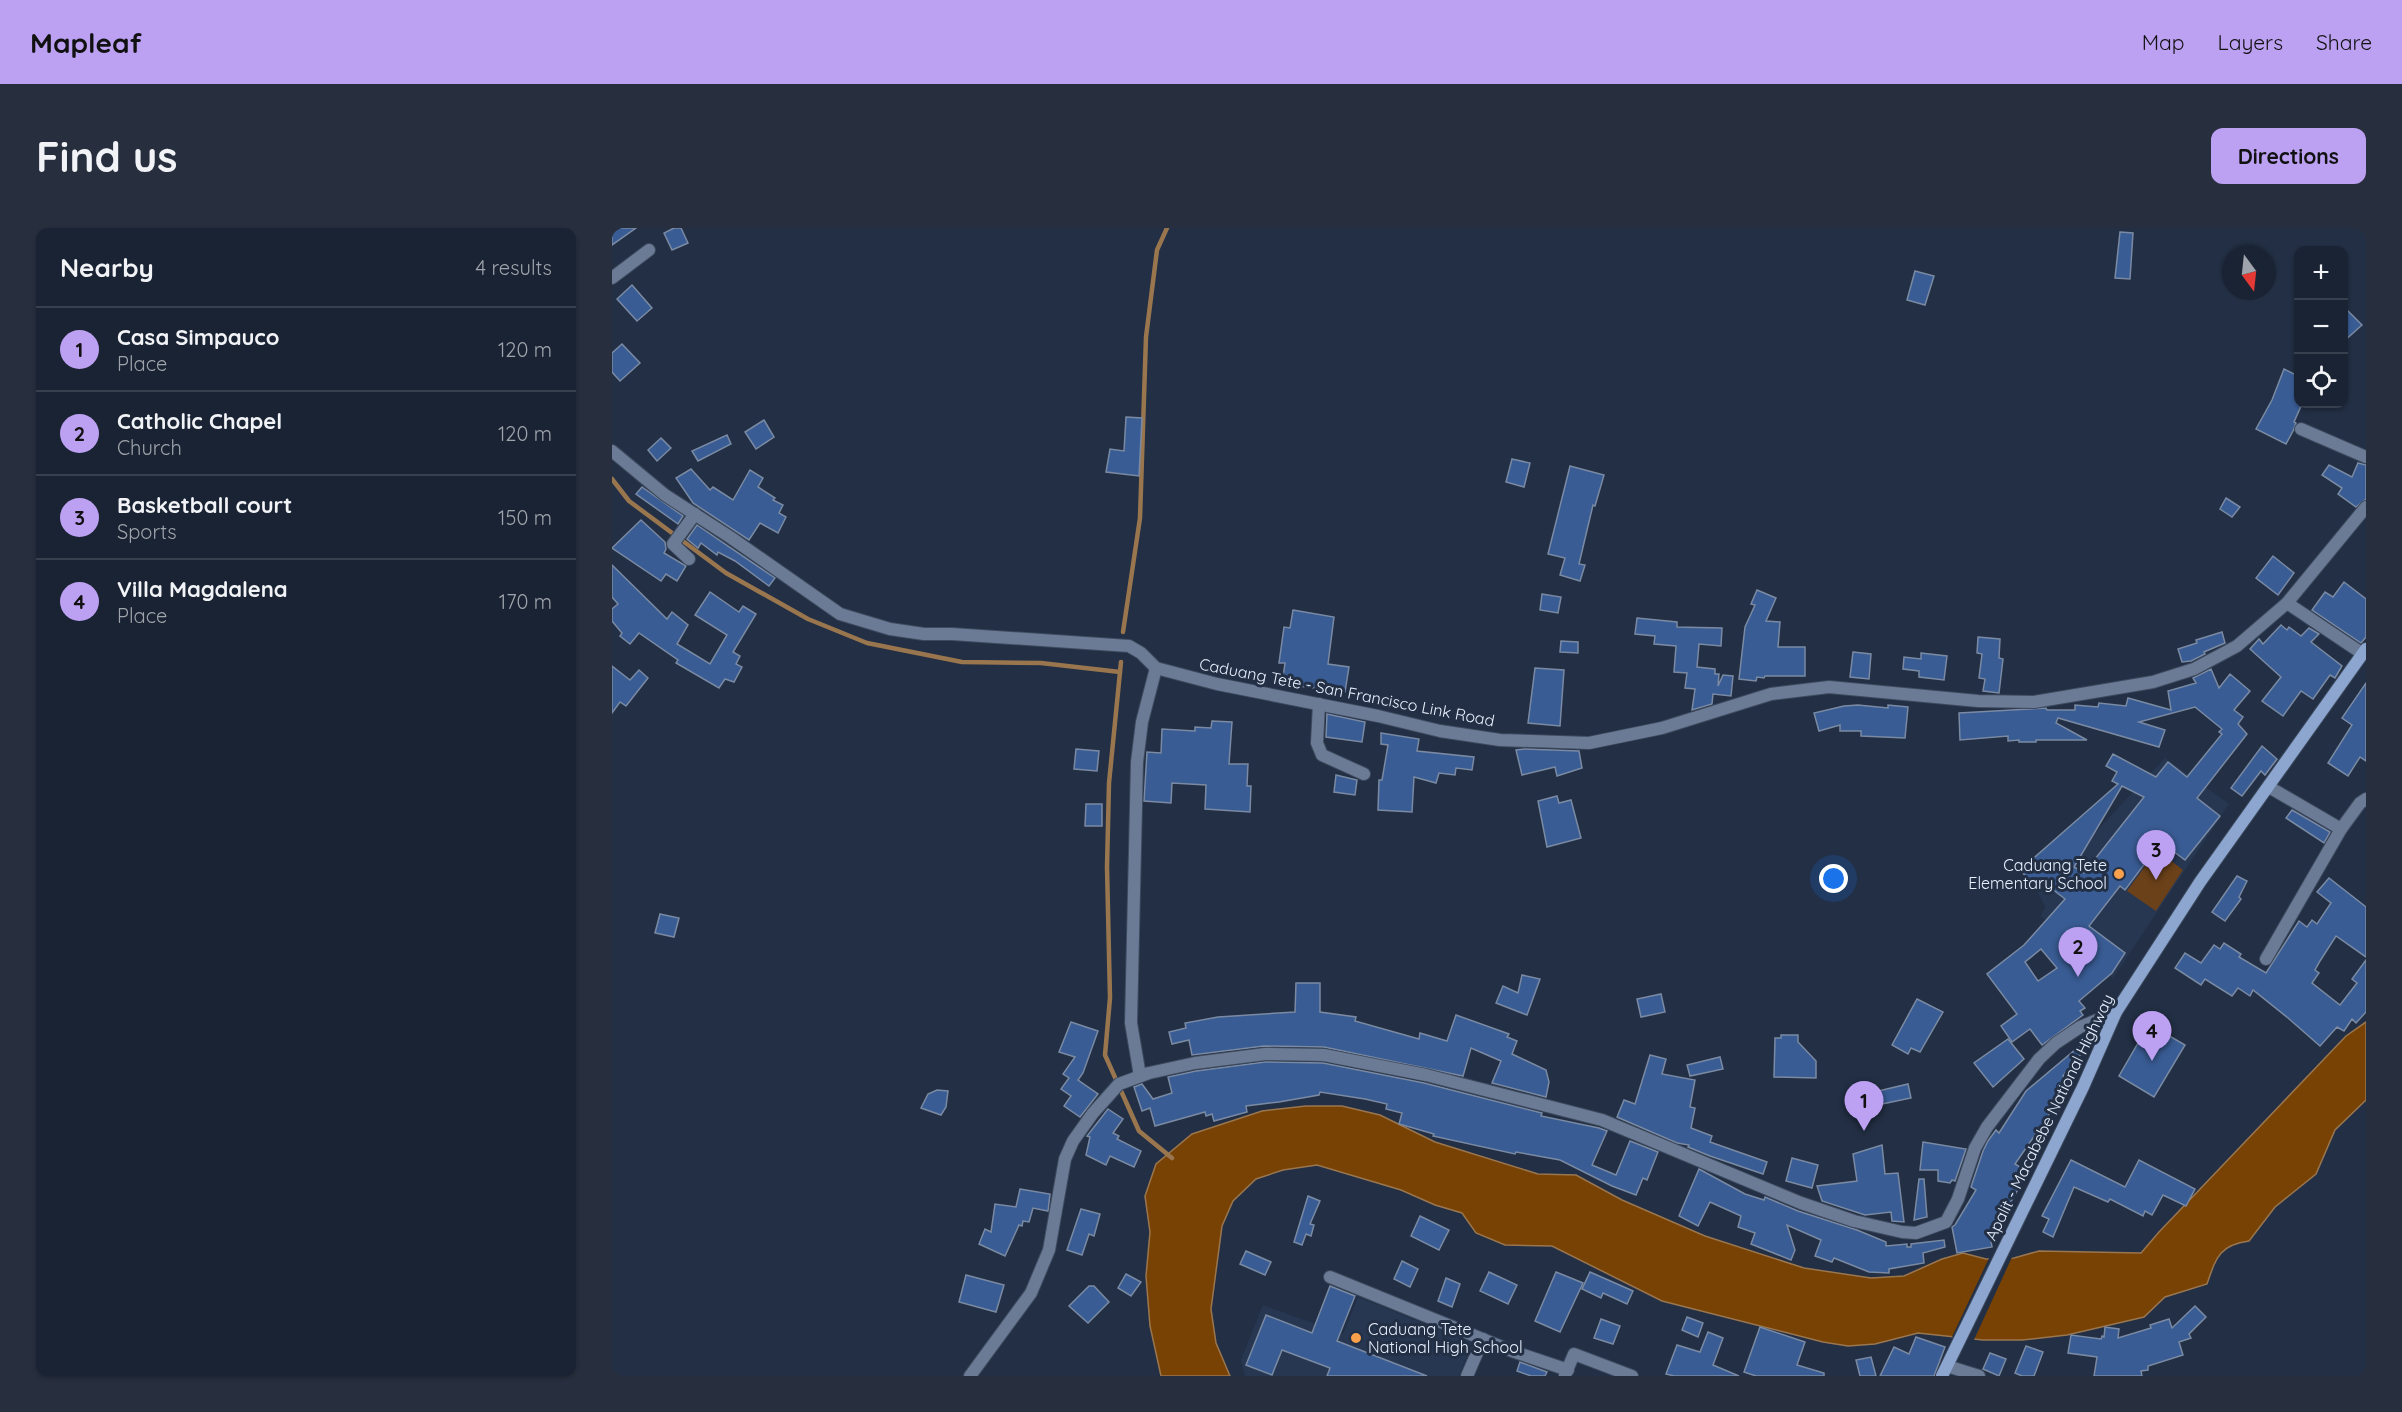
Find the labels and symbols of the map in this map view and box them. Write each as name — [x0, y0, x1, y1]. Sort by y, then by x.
north arrow — [2222, 246, 2276, 300]
street label: Caduang Tete - San Francisco Link Road — [1198, 654, 1496, 730]
pin: 3 — [2136, 830, 2176, 880]
place label: Caduang Tete Elementary School — [1968, 855, 2107, 893]
your location — [1819, 864, 1848, 893]
marker: Caduang Tete Elementary School — [2112, 867, 2126, 881]
pin: 2 — [2058, 928, 2098, 977]
street label: Apalit - Macabebe National Highway — [1980, 990, 2118, 1244]
pin: 4 — [2132, 1012, 2172, 1061]
pin: 1 — [1844, 1082, 1884, 1131]
place label: Caduang Tete National High School — [1368, 1319, 1523, 1357]
marker: Caduang Tete National High School — [1349, 1331, 1363, 1345]

